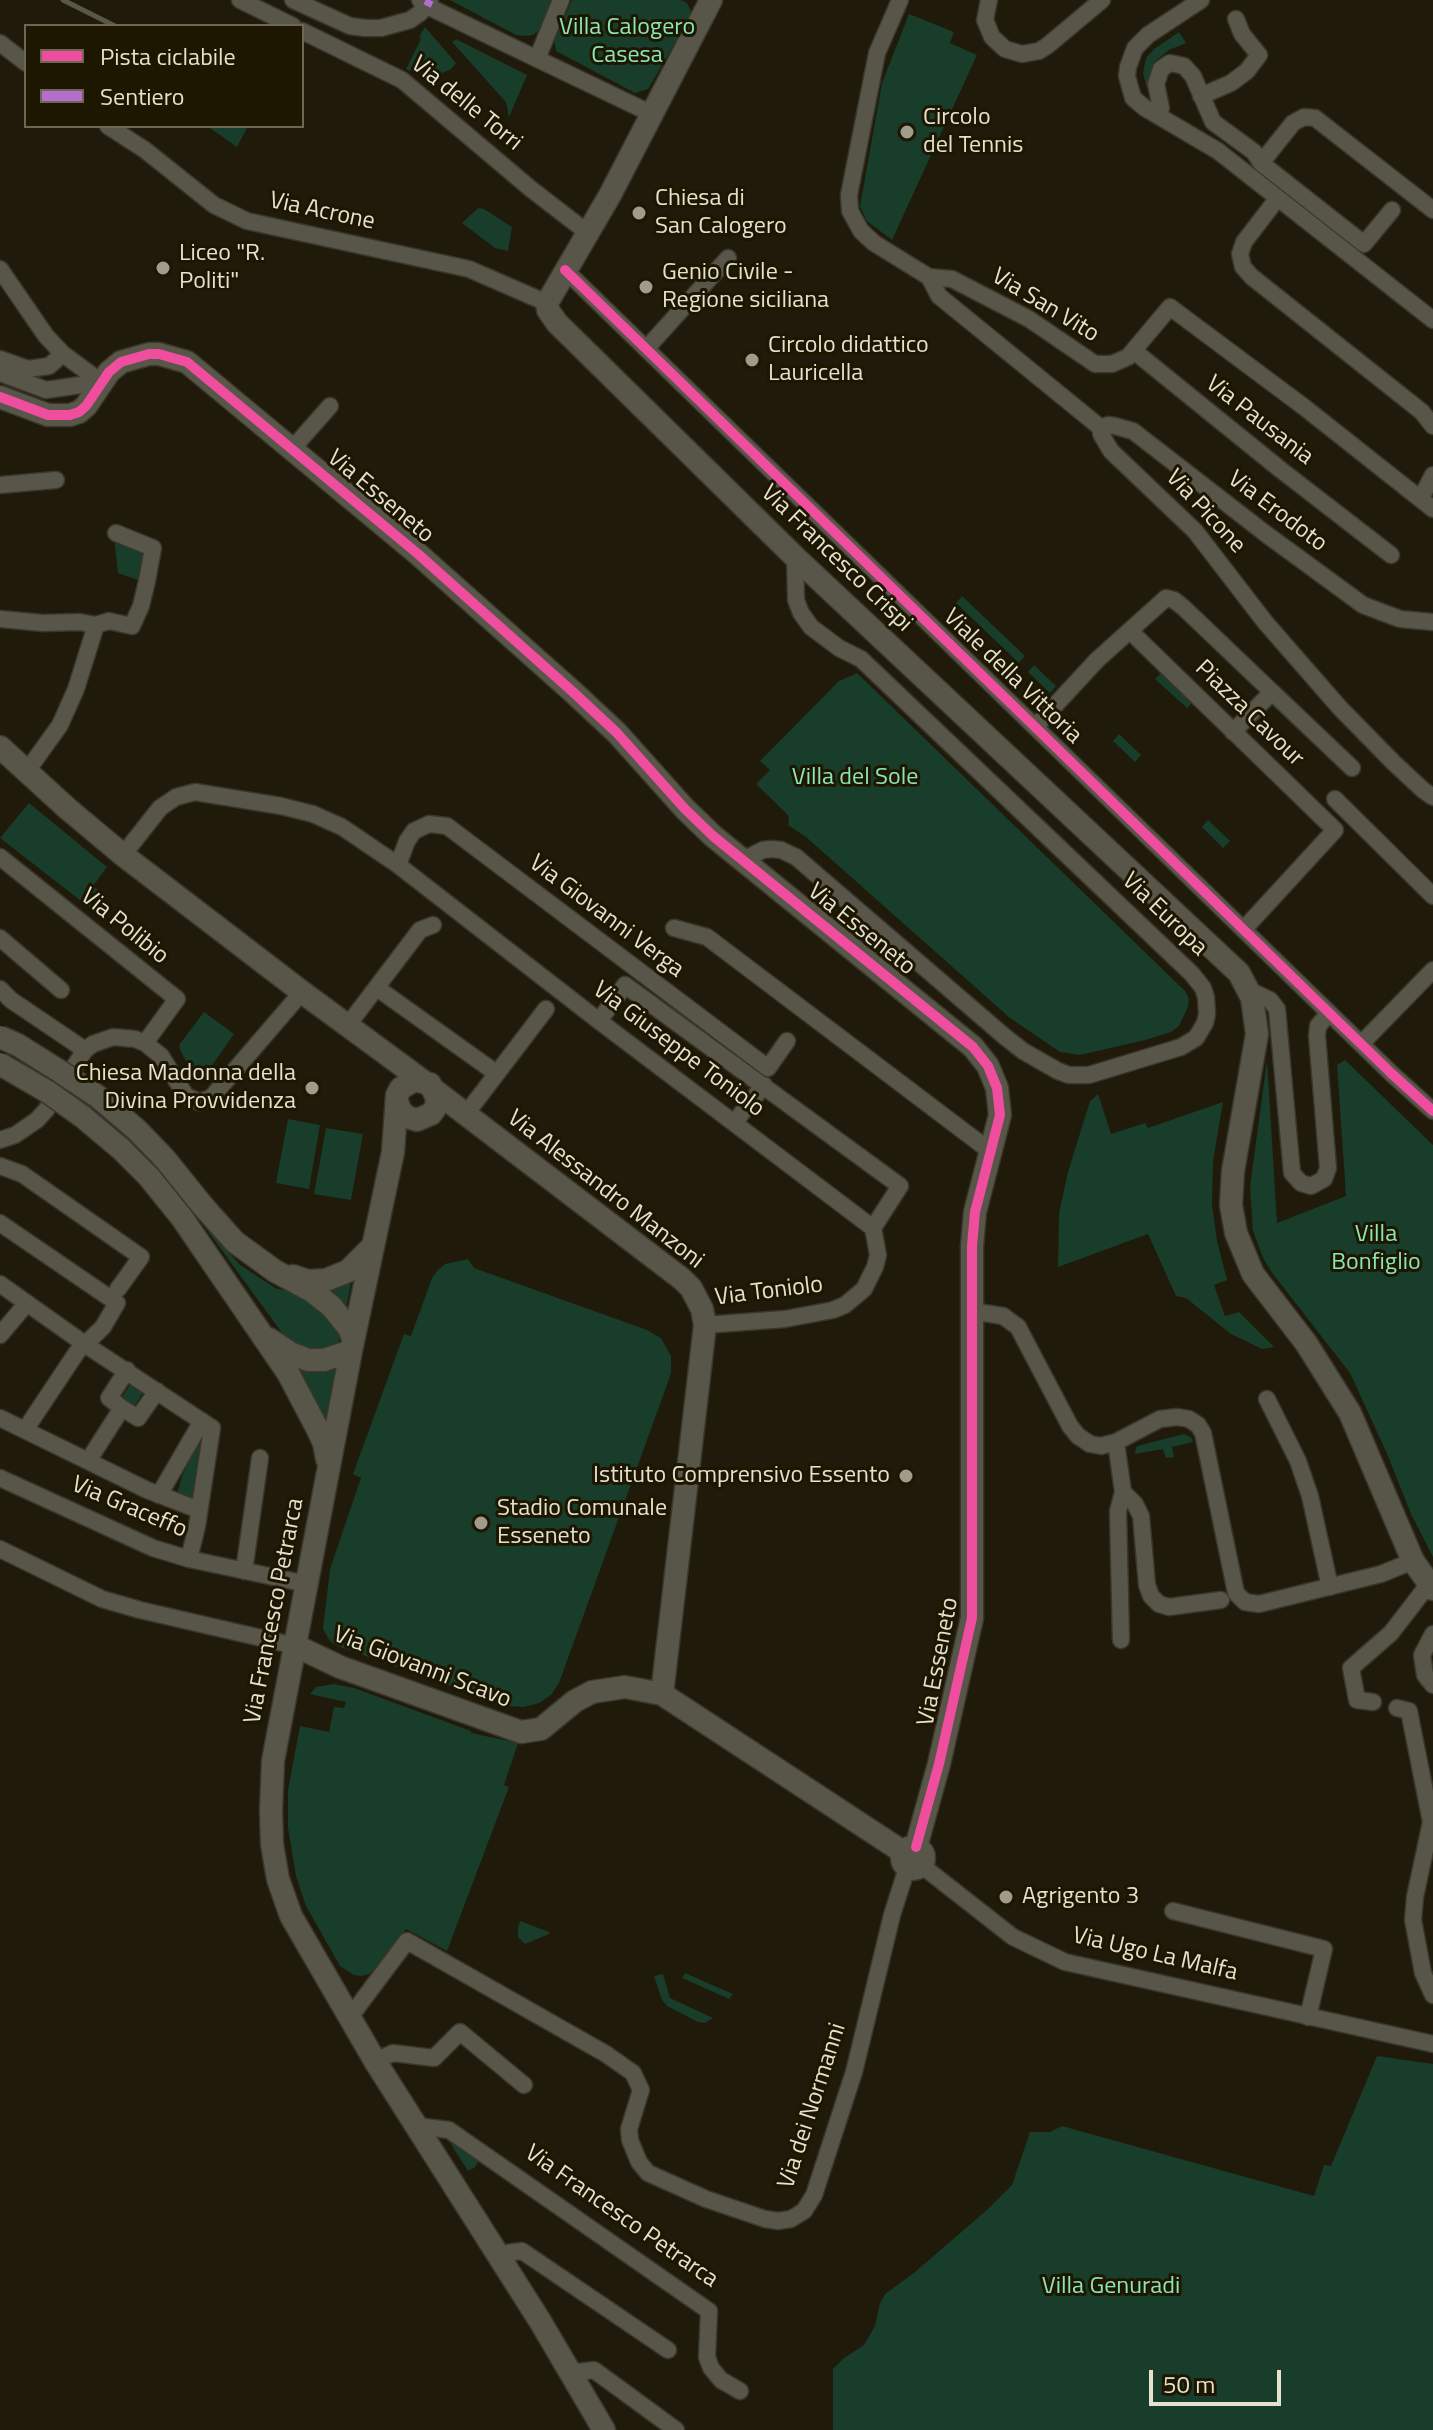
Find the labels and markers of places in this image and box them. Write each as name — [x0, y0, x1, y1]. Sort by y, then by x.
place label: Circolo del Tennis — [923, 104, 1023, 160]
marker: Circolo del Tennis — [898, 123, 916, 141]
place label: Chiesa di San Calogero — [655, 185, 787, 241]
marker: Chiesa di San Calogero — [630, 204, 648, 222]
place label: Liceo "R. Politi" — [179, 240, 265, 296]
marker: Liceo "R. Politi" — [154, 259, 172, 277]
place label: Genio Civile - Regione siciliana — [662, 259, 829, 315]
marker: Genio Civile - Regione siciliana — [637, 278, 655, 296]
place label: Circolo didattico Lauricella — [768, 332, 929, 388]
marker: Circolo didattico Lauricella — [743, 351, 761, 369]
place label: Chiesa Madonna della Divina Provvidenza — [76, 1060, 296, 1116]
marker: Chiesa Madonna della Divina Provvidenza — [303, 1079, 321, 1097]
place label: Istituto Comprensivo Essento — [593, 1462, 890, 1490]
marker: Istituto Comprensivo Essento — [897, 1467, 915, 1485]
place label: Stadio Comunale Esseneto — [497, 1495, 667, 1551]
marker: Stadio Comunale Esseneto — [472, 1514, 490, 1532]
place label: Agrigento 3 — [1022, 1883, 1139, 1911]
marker: Agrigento 3 — [997, 1888, 1015, 1906]

